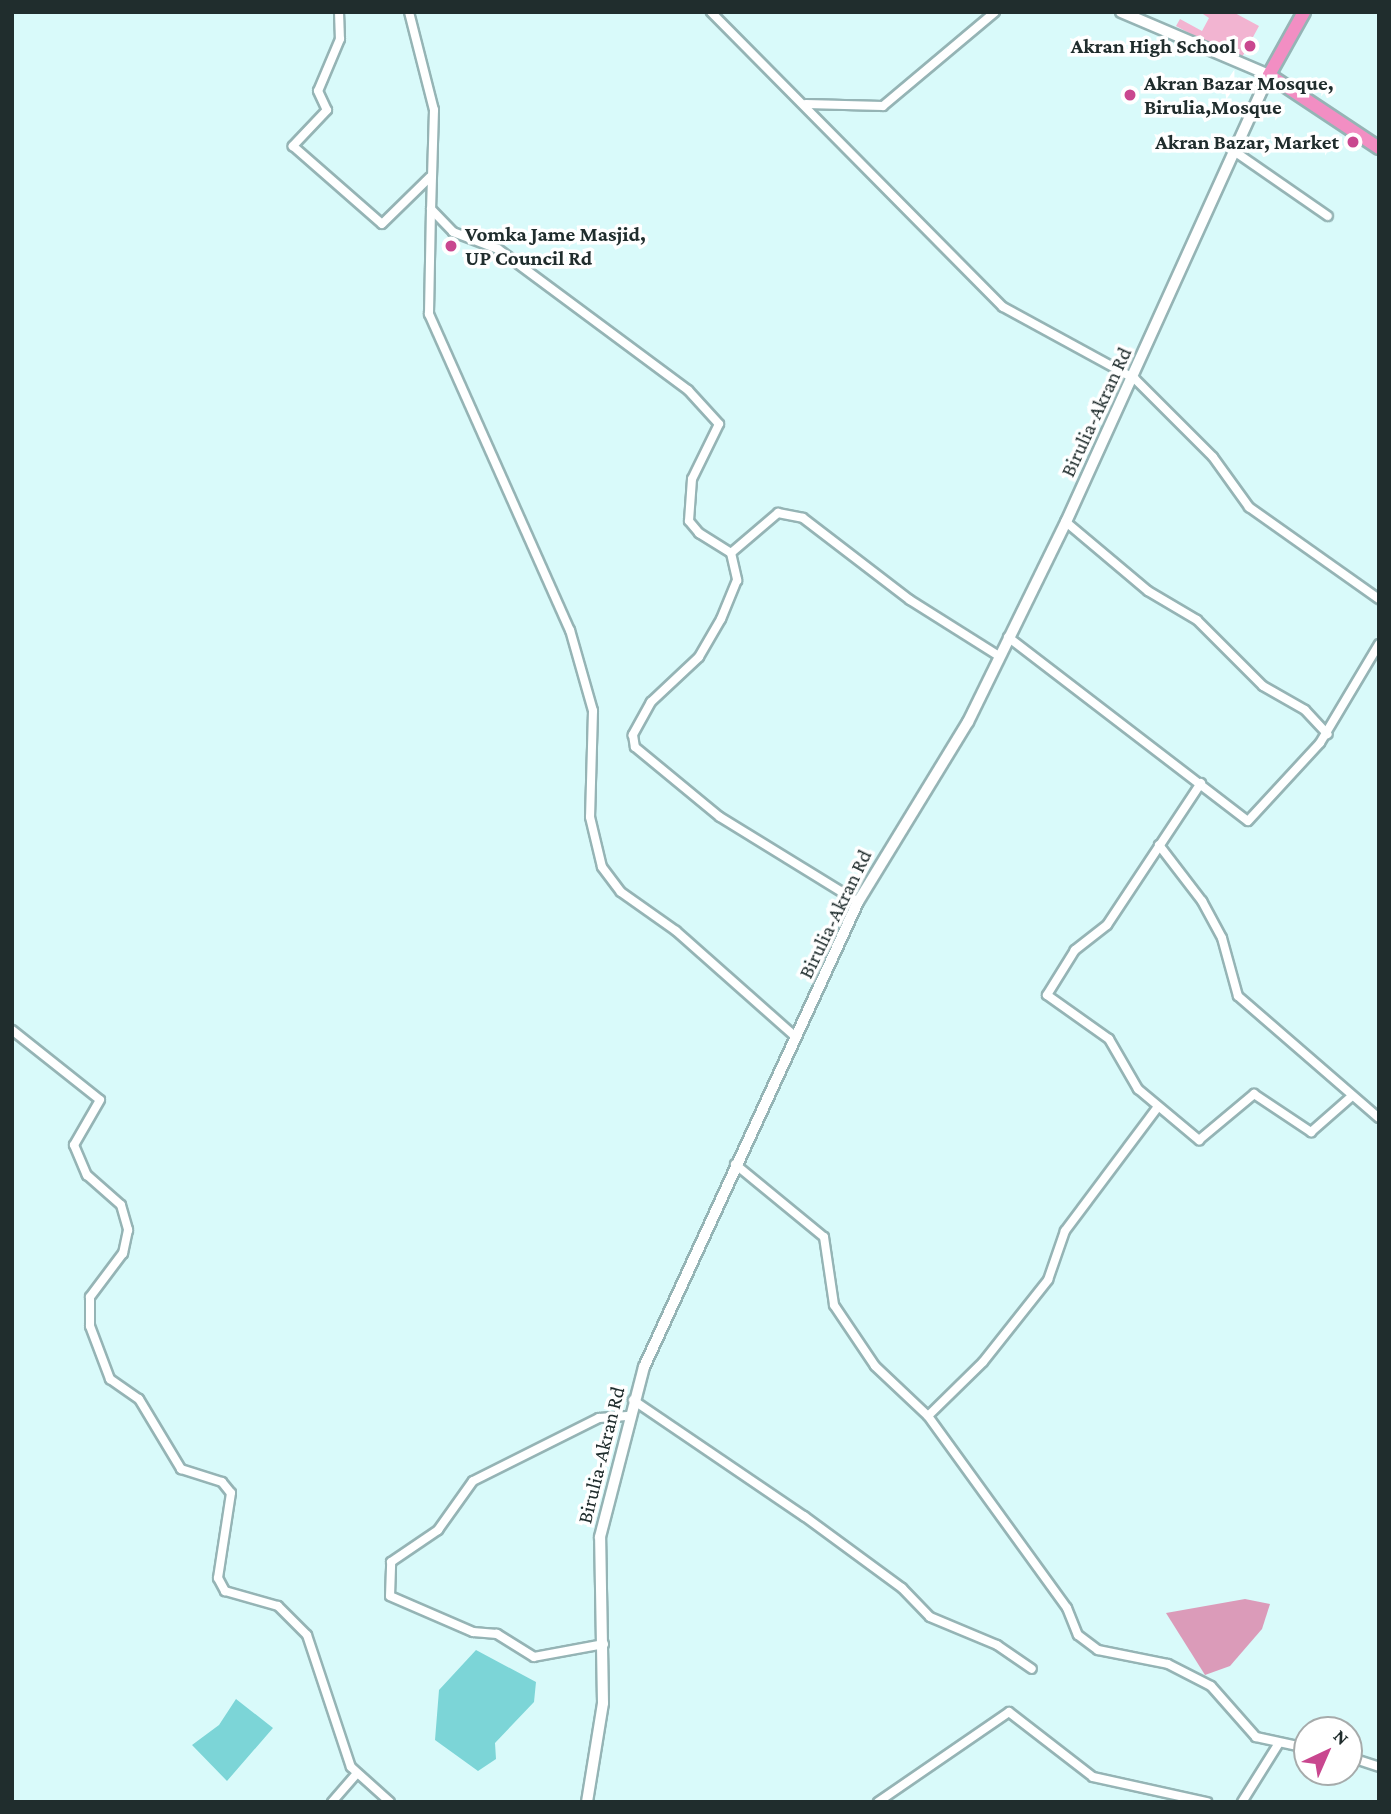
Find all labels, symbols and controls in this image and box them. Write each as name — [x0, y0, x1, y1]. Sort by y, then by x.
place label: Akran High School — [1071, 33, 1236, 59]
marker: Akran High School — [1242, 38, 1258, 54]
place label: Akran Bazar Mosque, Birulia,Mosque — [1144, 70, 1334, 120]
marker: Akran Bazar Mosque, Birulia,Mosque — [1122, 87, 1138, 103]
place label: Akran Bazar, Market — [1155, 129, 1339, 155]
marker: Akran Bazar, Market — [1345, 134, 1361, 150]
place label: Vomka Jame Masjid, UP Council Rd — [465, 221, 646, 271]
marker: Vomka Jame Masjid, UP Council Rd — [443, 238, 459, 254]
street label: Birulia-Akran Rd — [1055, 343, 1137, 481]
street label: Birulia-Akran Rd — [793, 845, 877, 983]
street label: Birulia-Akran Rd — [572, 1384, 630, 1526]
north arrow — [1293, 1716, 1363, 1786]
text: N — [1330, 1725, 1353, 1749]

